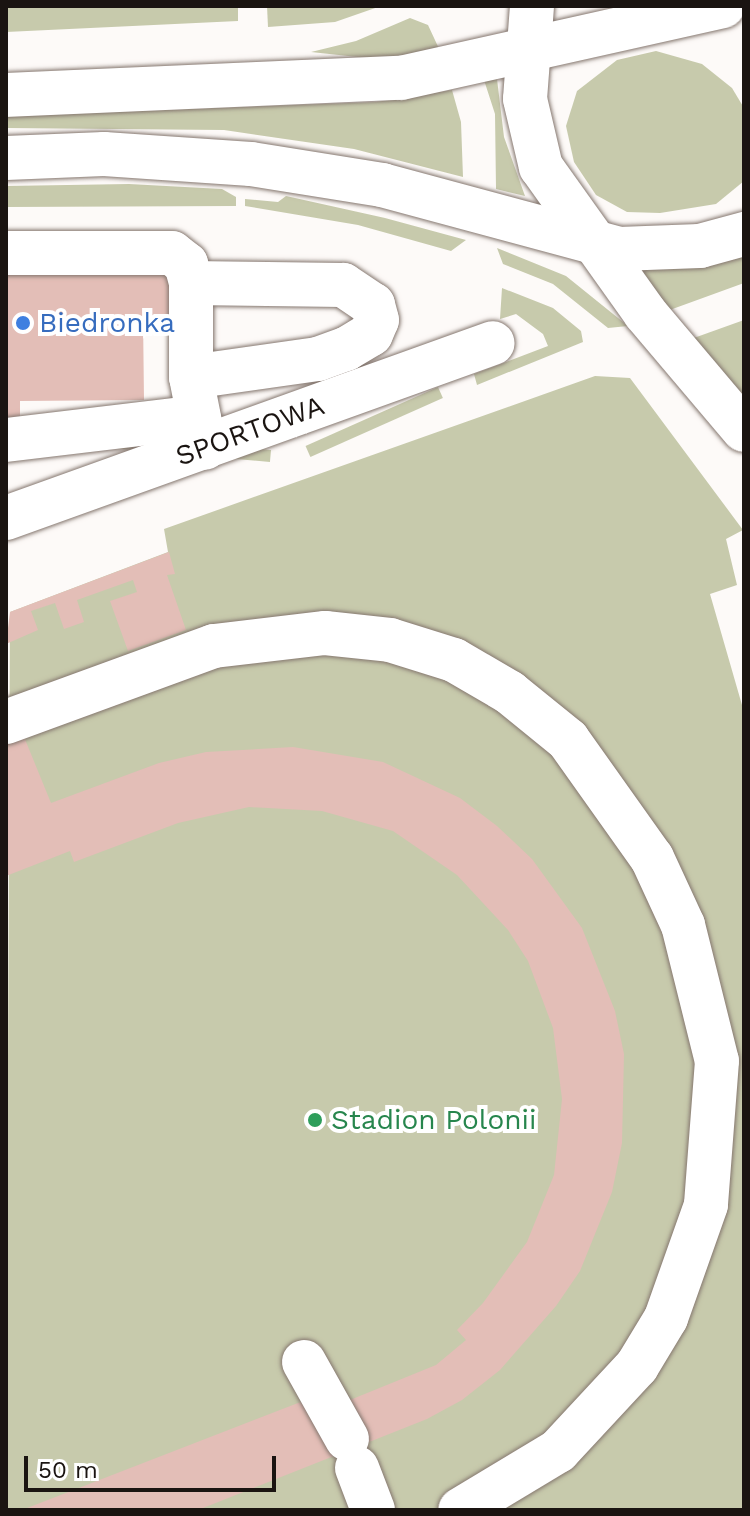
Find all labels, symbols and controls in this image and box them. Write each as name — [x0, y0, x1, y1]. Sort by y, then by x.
place label: Biedronka — [39, 306, 175, 340]
marker: Biedronka — [14, 314, 32, 332]
street label: SPORTOWA — [171, 389, 329, 473]
place label: Stadion Polonii — [331, 1103, 536, 1137]
marker: Stadion Polonii — [306, 1111, 324, 1129]
scale bar — [28, 1440, 280, 1490]
text: 50 m — [38, 1456, 98, 1484]

